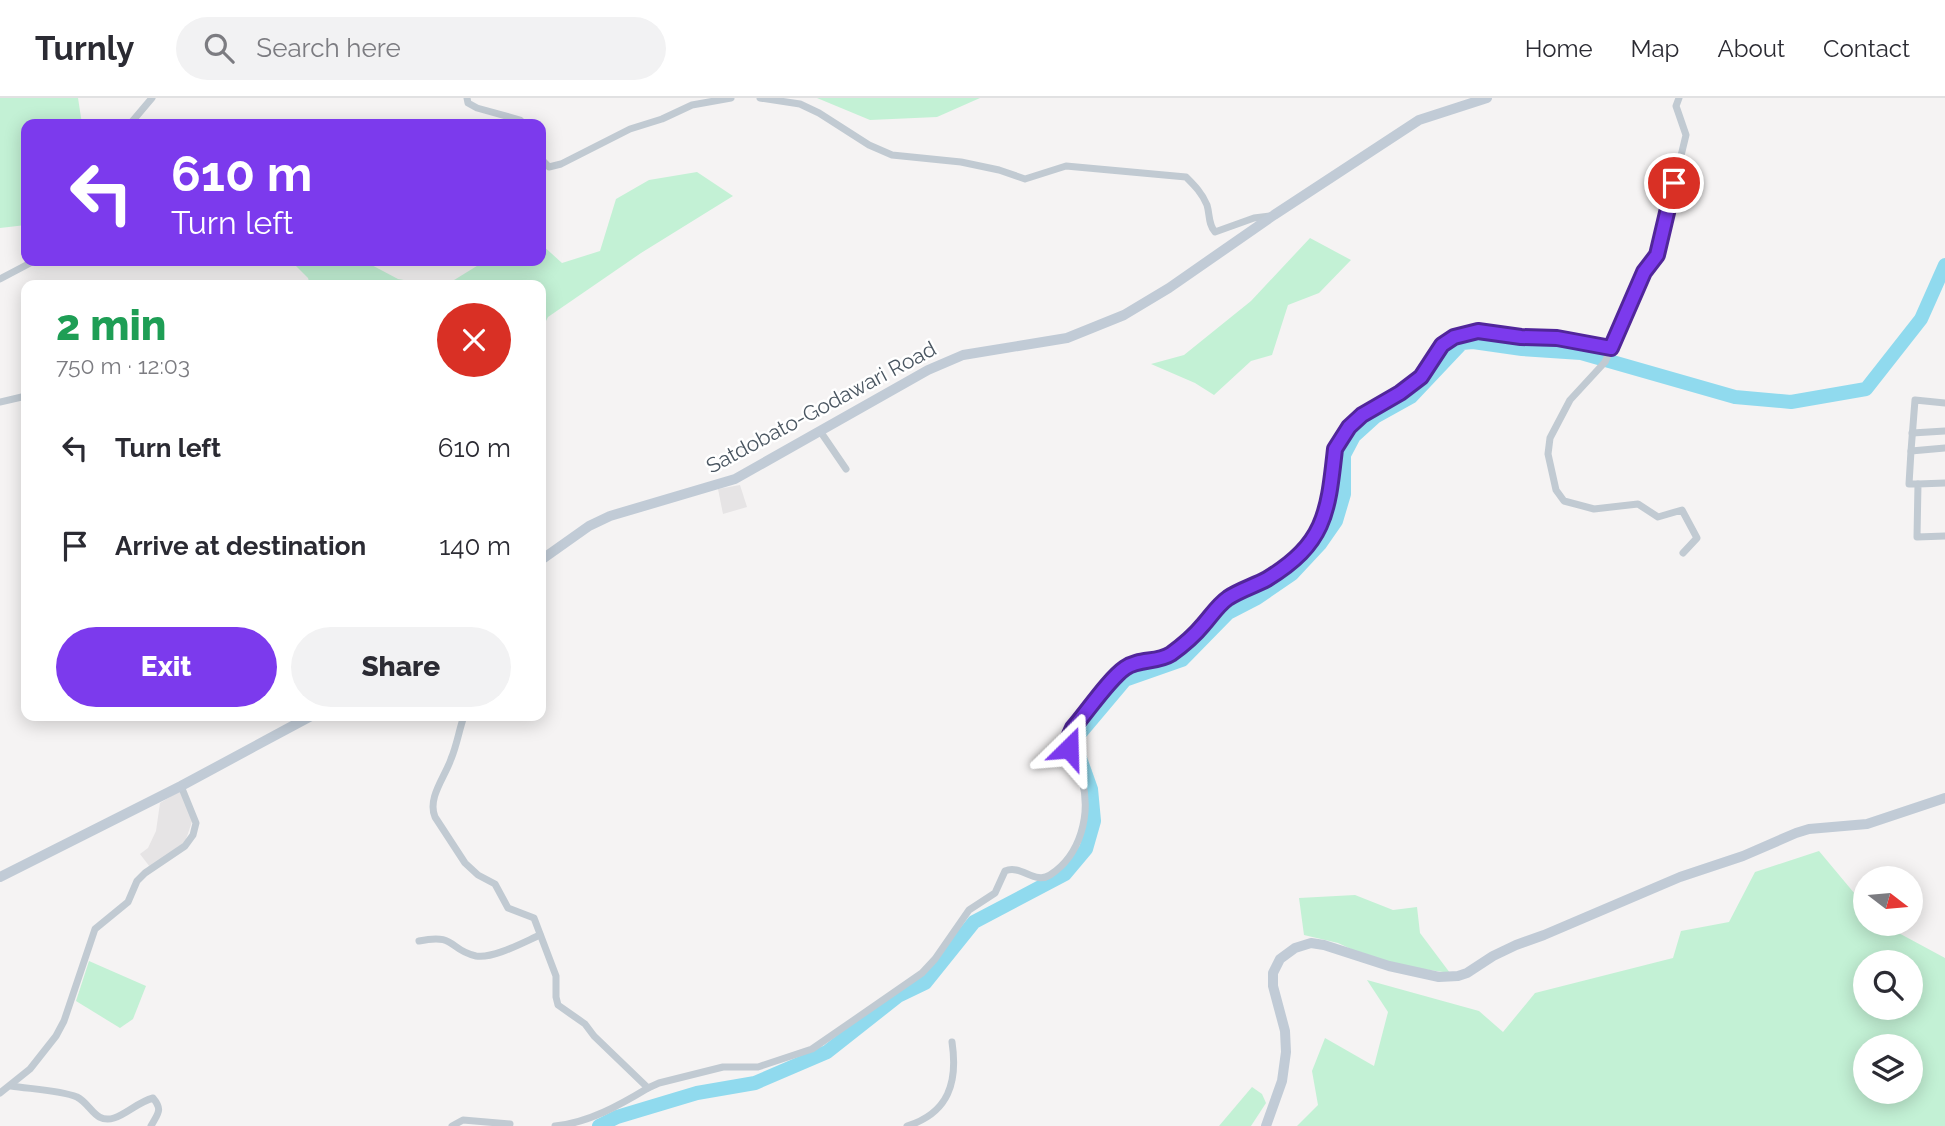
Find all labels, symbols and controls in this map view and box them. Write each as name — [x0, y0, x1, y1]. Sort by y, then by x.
search box — [176, 17, 666, 80]
text: Turnly — [35, 29, 134, 68]
icon: search — [200, 29, 238, 67]
text: Search here — [256, 33, 401, 63]
text: Home — [1525, 34, 1593, 63]
text: Map — [1631, 34, 1679, 63]
text: About — [1717, 34, 1785, 63]
text: Contact — [1823, 34, 1910, 63]
text: 610 m — [171, 145, 312, 202]
icon: left — [56, 147, 147, 238]
pin — [1644, 153, 1704, 213]
icon: arrive — [1655, 164, 1693, 202]
text: Turn left — [171, 204, 293, 241]
text: 2 min — [56, 301, 166, 350]
button: close — [437, 303, 511, 377]
street label: Satdobato-Godawari Road — [702, 336, 940, 478]
text: 750 m · 12:03 — [56, 352, 190, 379]
icon: left — [56, 429, 94, 467]
text: Turn left — [115, 433, 221, 463]
text: 610 m — [438, 433, 511, 463]
icon: arrive — [56, 527, 94, 565]
text: Arrive at destination — [115, 531, 366, 561]
text: 140 m — [439, 531, 511, 561]
button: Exit — [56, 627, 277, 707]
button: Share — [291, 627, 511, 707]
position arrow — [1032, 711, 1106, 785]
north arrow — [1853, 866, 1923, 936]
map controls — [1853, 866, 1923, 1104]
button: search — [1853, 950, 1923, 1020]
button: layers — [1853, 1034, 1923, 1104]

